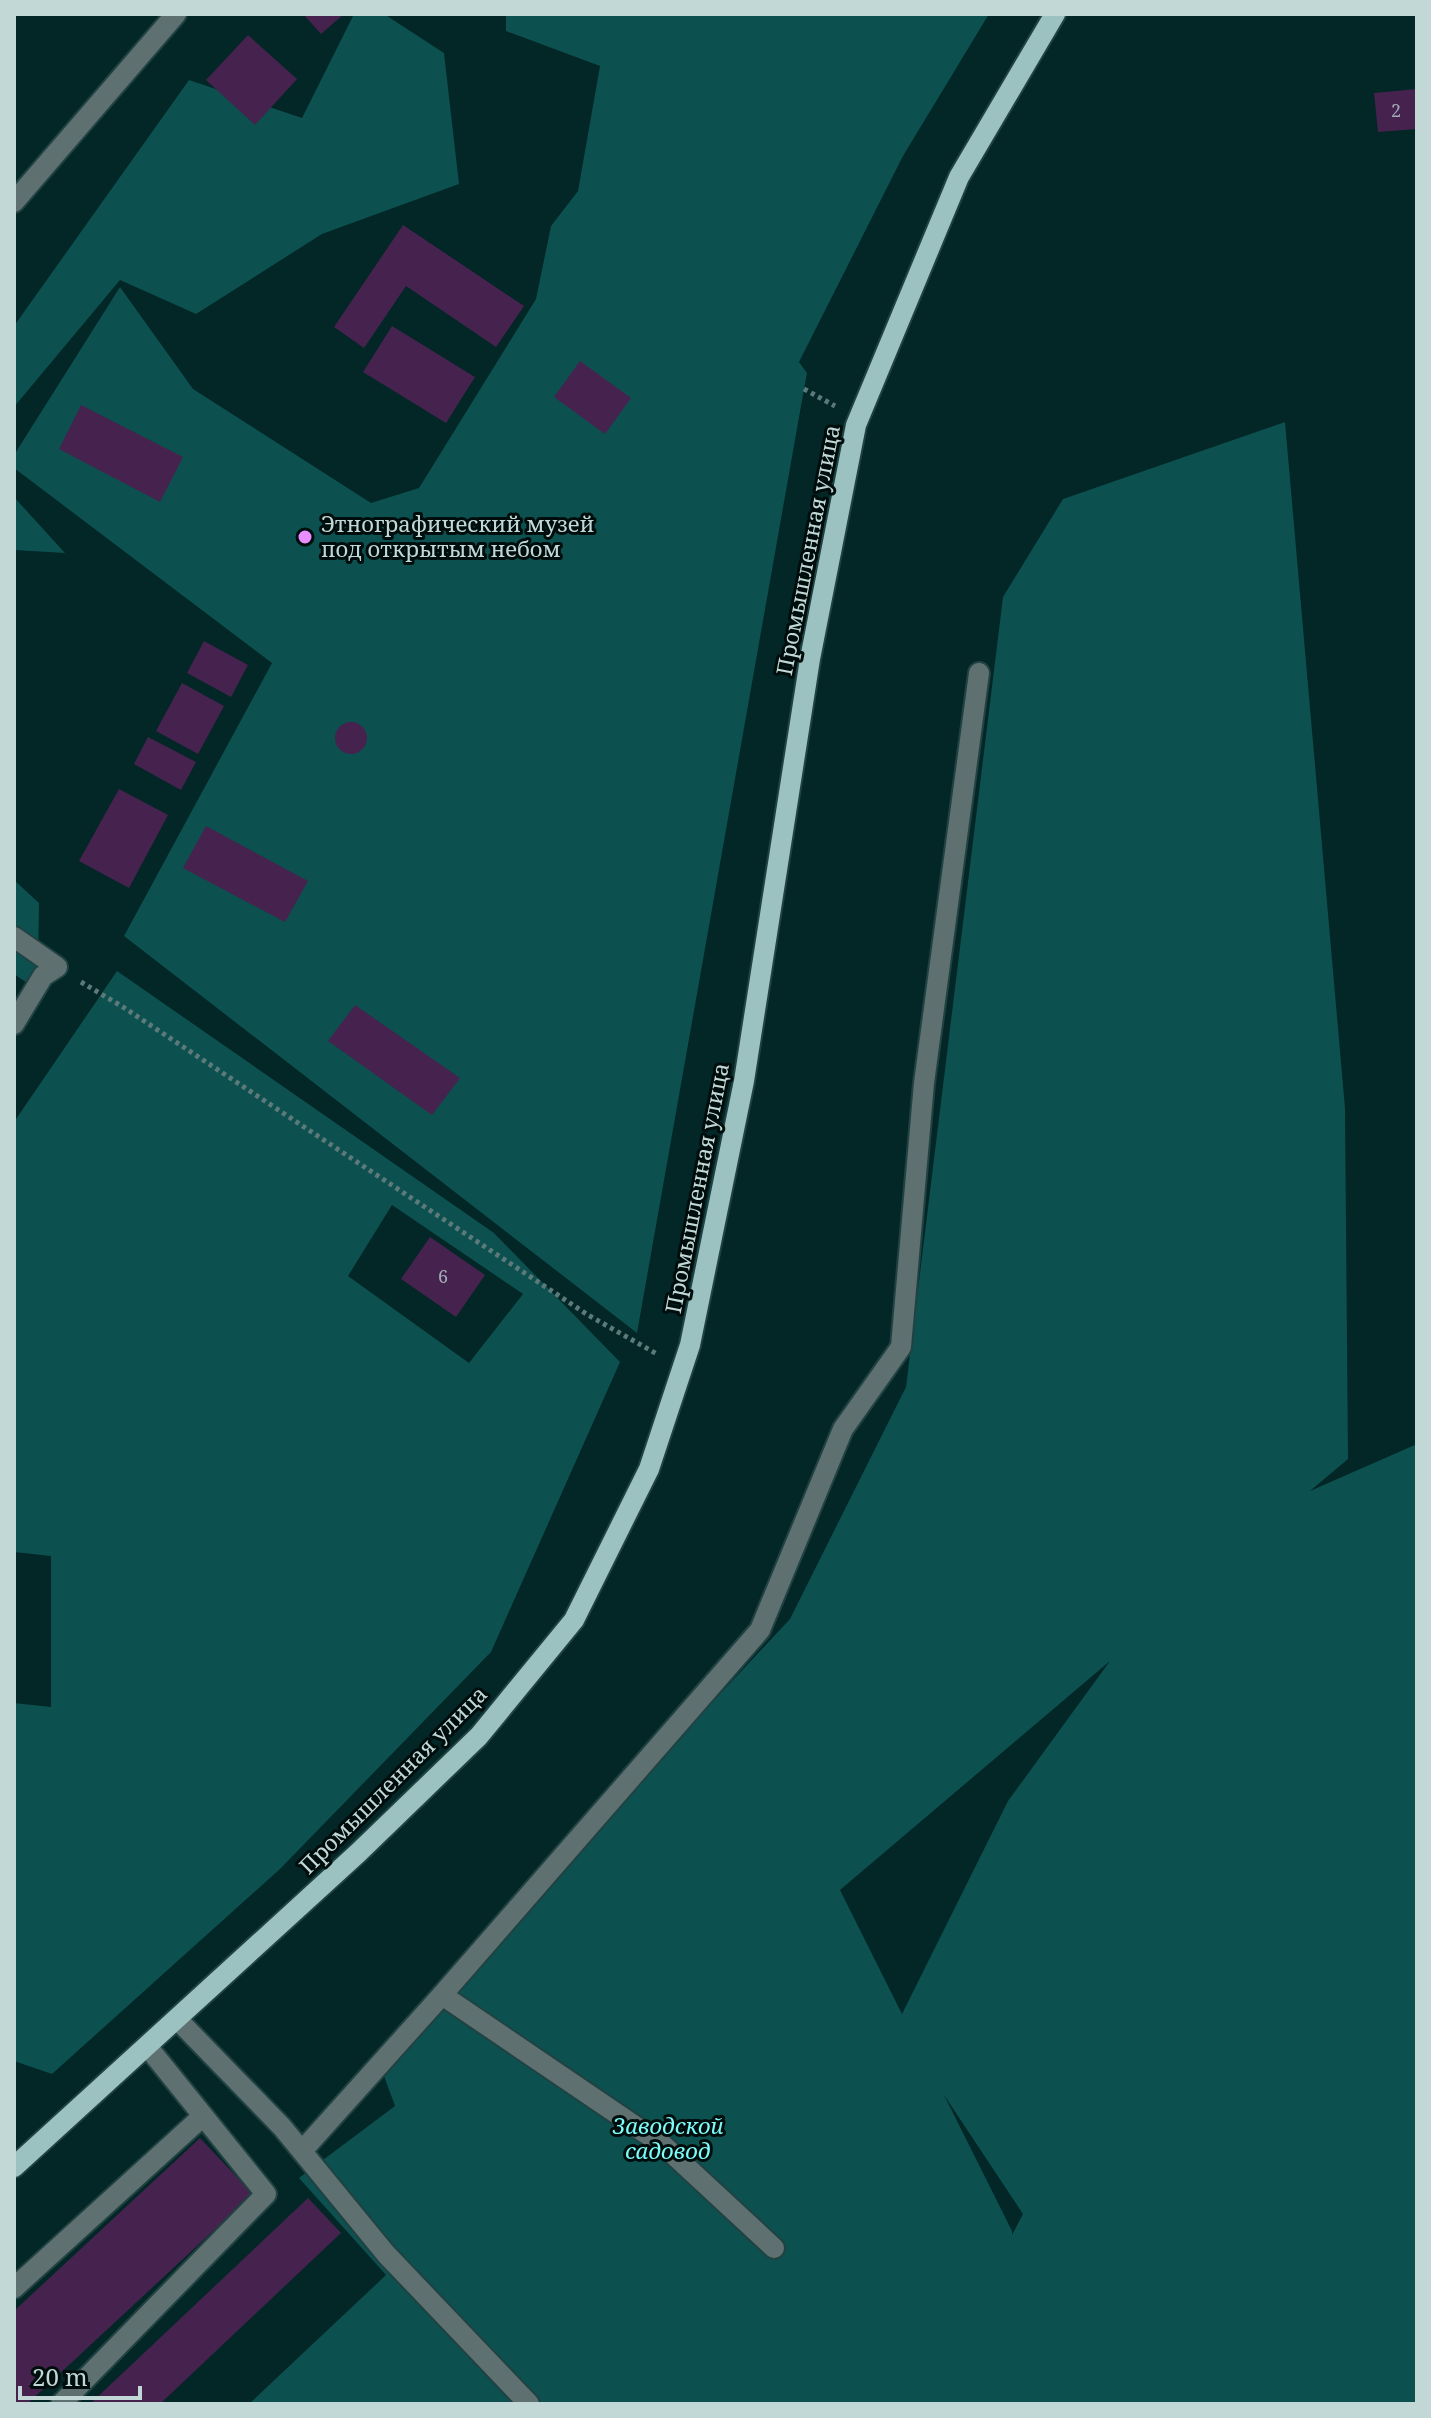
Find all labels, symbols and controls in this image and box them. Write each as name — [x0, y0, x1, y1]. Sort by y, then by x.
house number: 2 — [1391, 98, 1401, 122]
street label: Промышленная улица — [768, 422, 846, 678]
place label: Этнографический музей под открытым небом — [321, 508, 594, 563]
marker: Этнографический музей под открытым небом — [296, 528, 314, 546]
street label: Промышленная улица — [657, 1060, 735, 1316]
house number: 6 — [438, 1264, 448, 1288]
street label: Промышленная улица — [292, 1679, 493, 1880]
park label: Заводской садовод — [612, 2110, 724, 2165]
scale bar — [20, 2350, 140, 2400]
text: 20 m — [32, 2360, 88, 2393]

